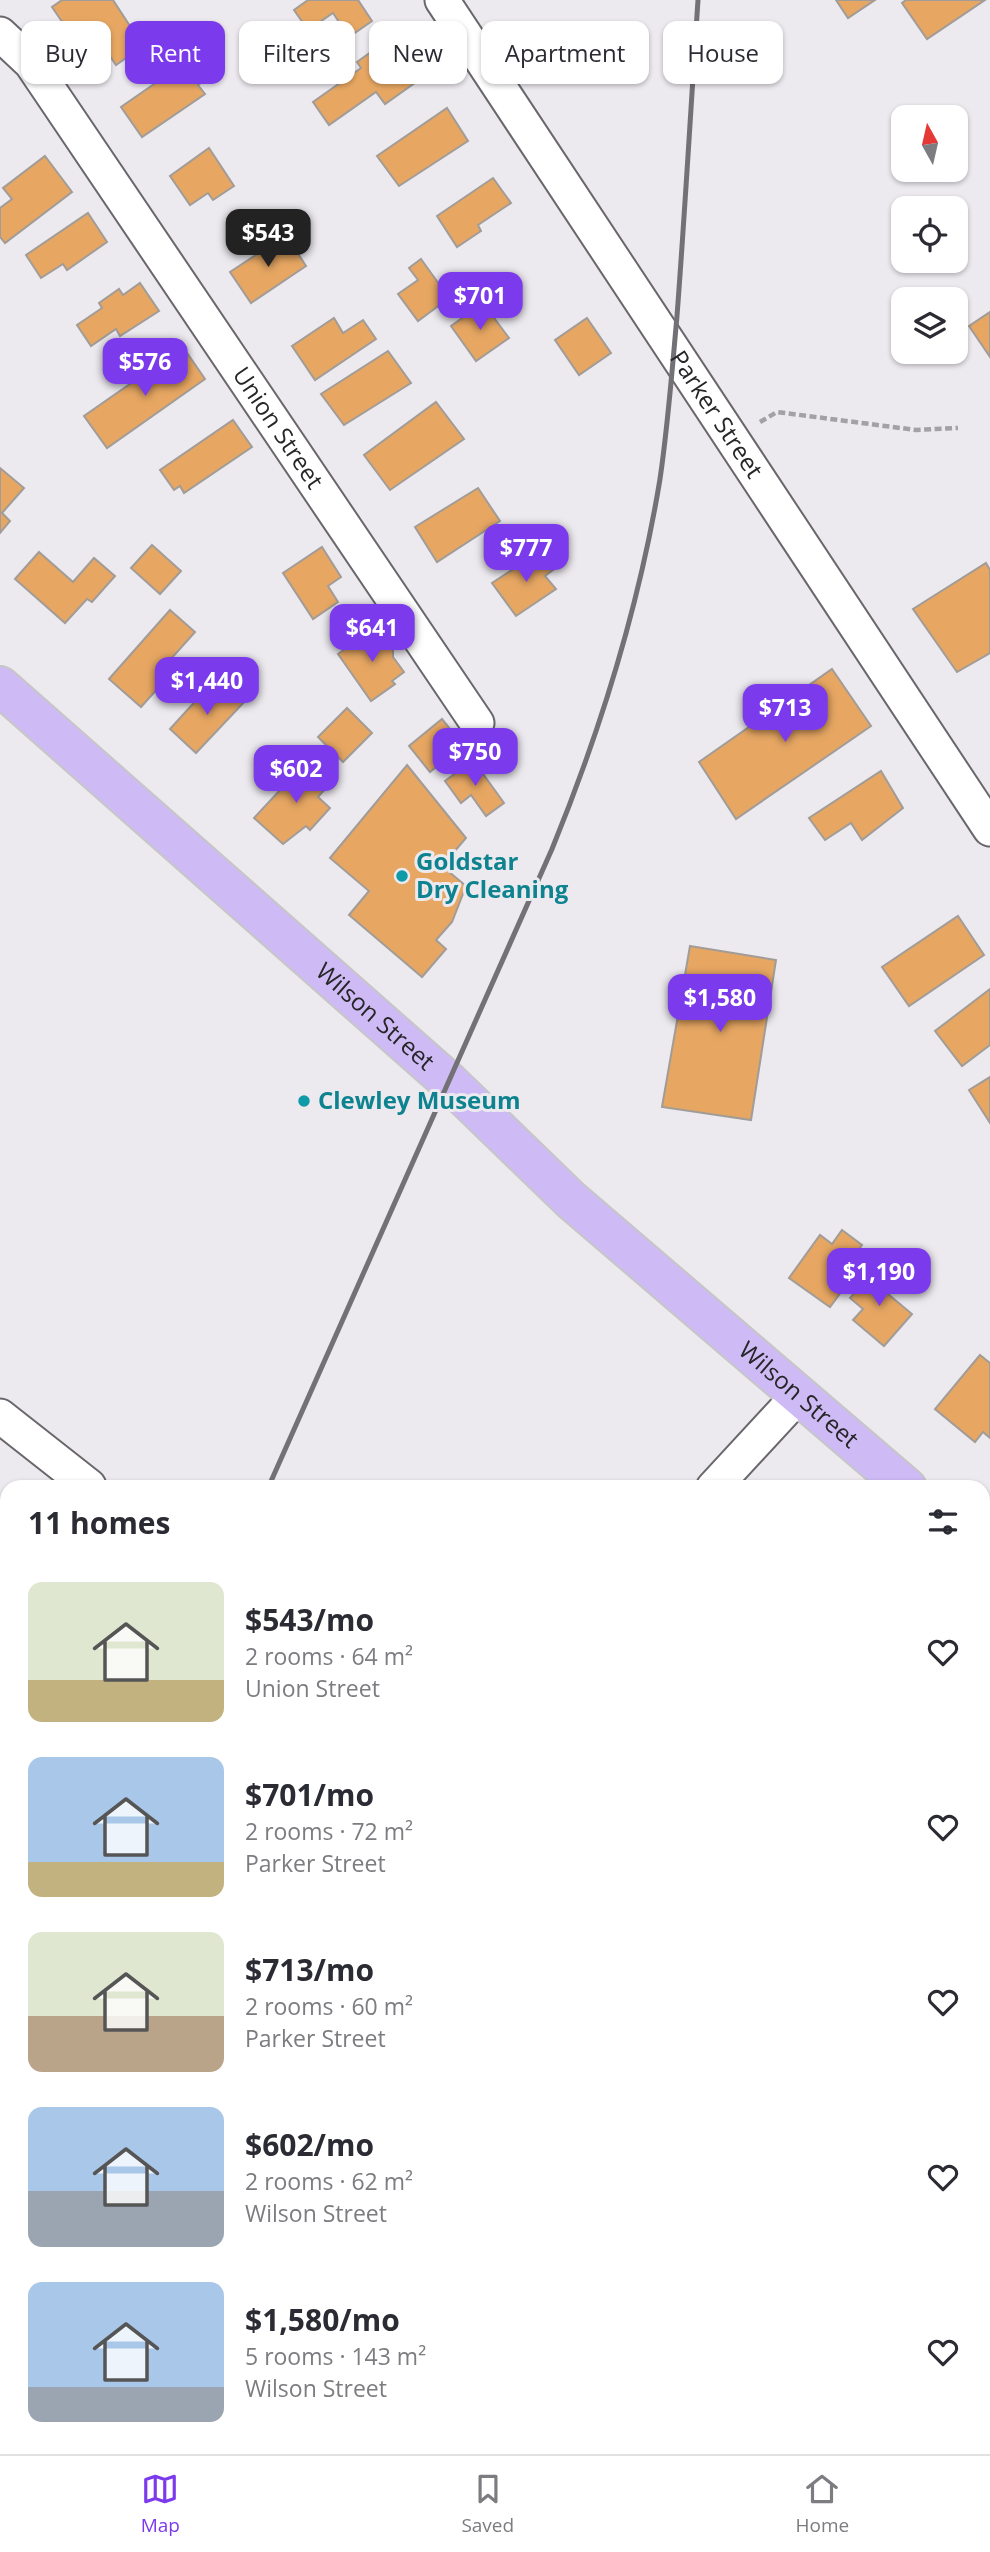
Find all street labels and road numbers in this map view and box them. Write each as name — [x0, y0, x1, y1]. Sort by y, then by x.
street label: Parker Street — [663, 343, 772, 484]
street label: Union Street — [226, 360, 332, 495]
street label: Wilson Street — [309, 954, 442, 1077]
street label: Wilson Street — [732, 1333, 866, 1455]

